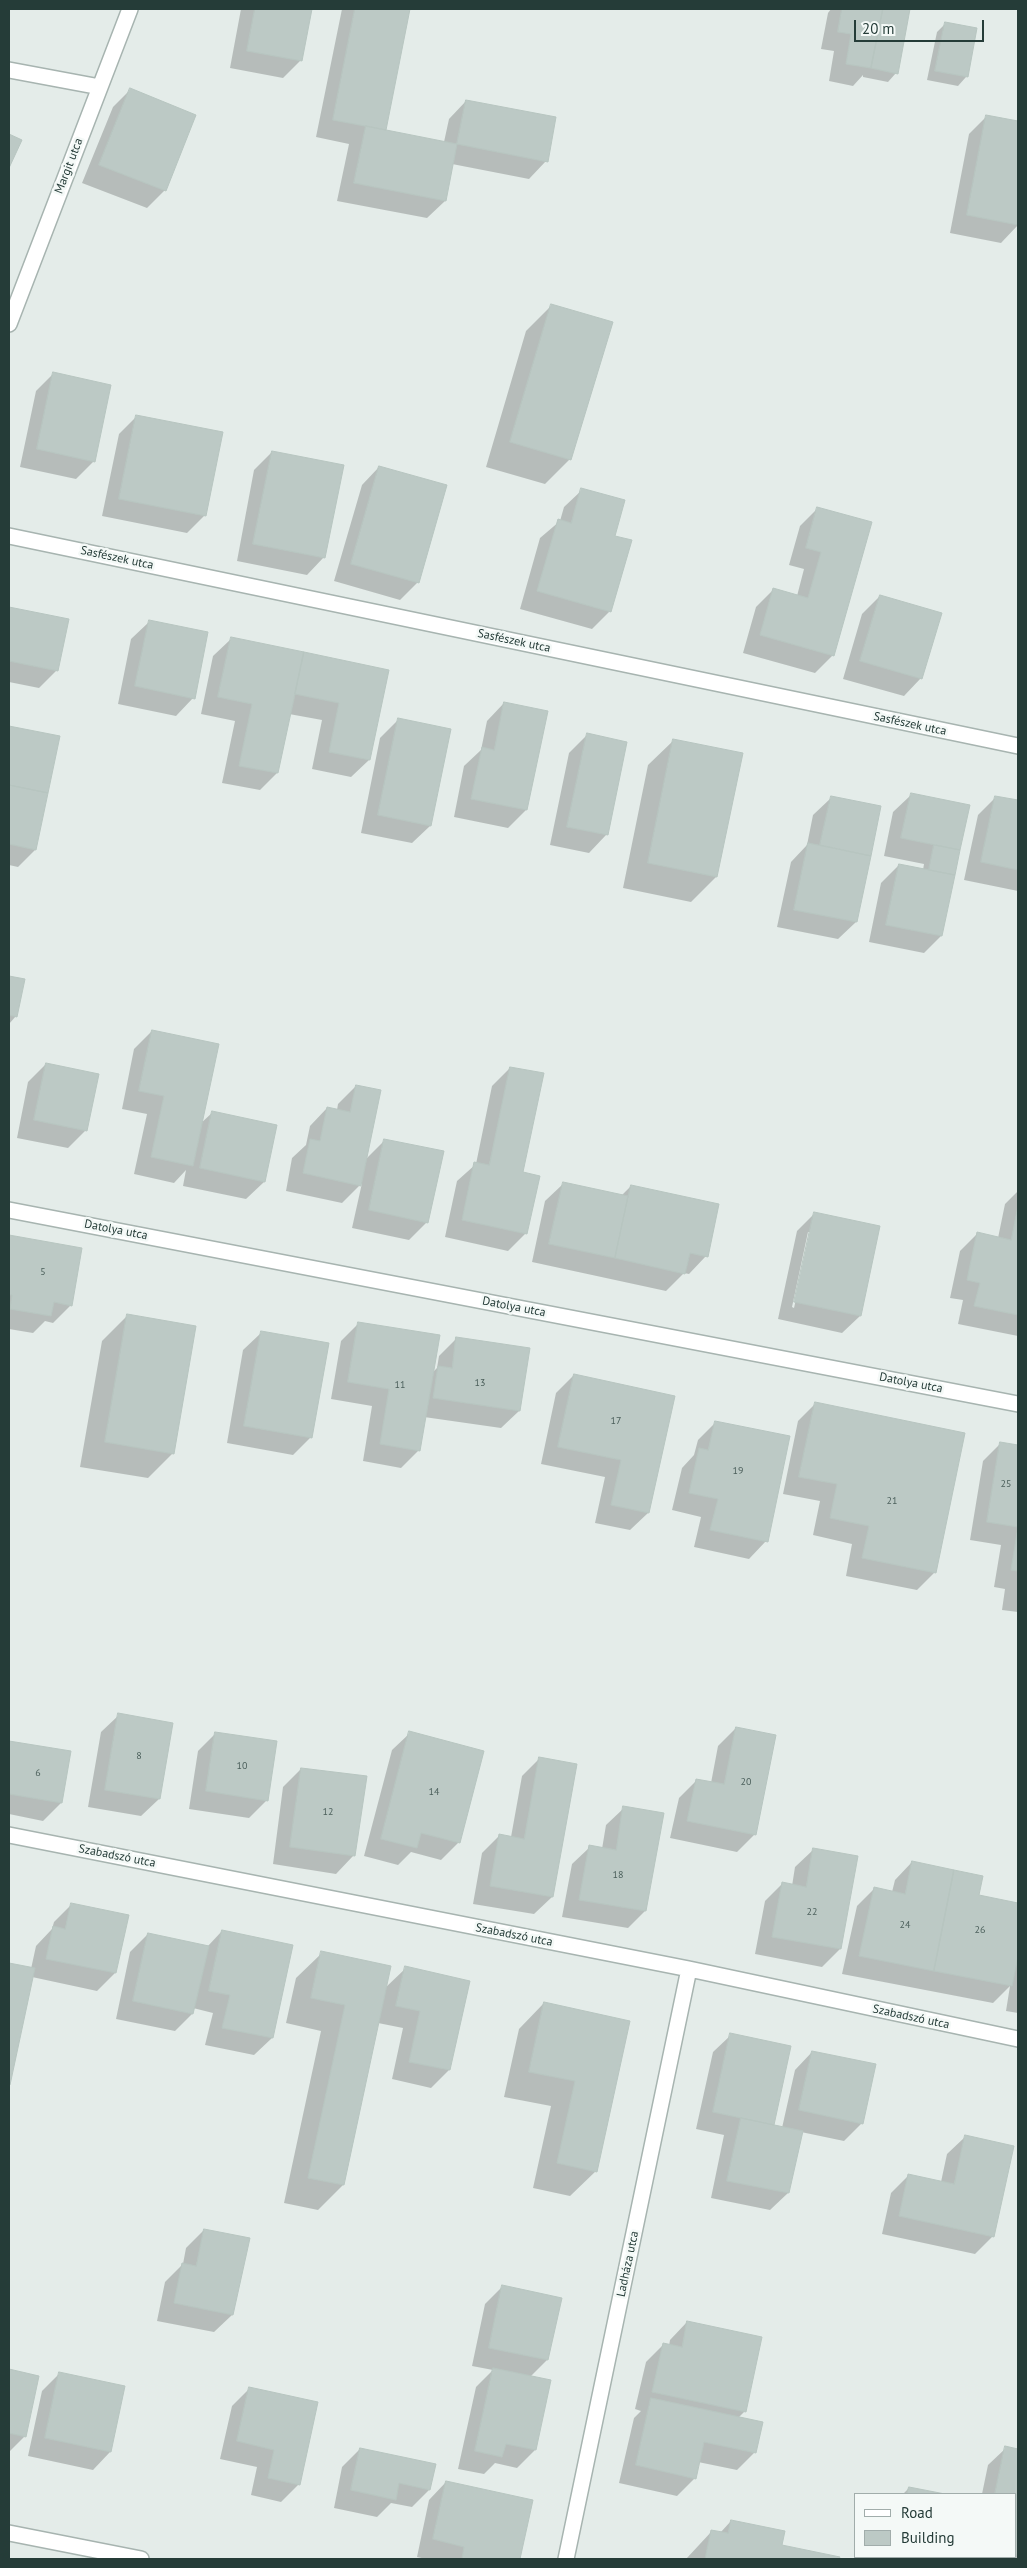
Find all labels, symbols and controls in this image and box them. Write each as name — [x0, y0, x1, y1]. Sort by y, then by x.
scale bar — [857, 10, 987, 42]
text: 20 m — [862, 19, 895, 38]
street label: Margit utca — [52, 136, 86, 196]
street label: Sasfészek utca — [79, 543, 155, 573]
street label: Sasfészek utca — [476, 626, 552, 656]
street label: Sasfészek utca — [872, 709, 948, 739]
street label: Datolya utca — [83, 1217, 149, 1243]
house number: 5 — [40, 1266, 46, 1278]
street label: Datolya utca — [481, 1294, 547, 1320]
street label: Datolya utca — [878, 1370, 944, 1396]
house number: 13 — [475, 1377, 485, 1389]
house number: 11 — [395, 1379, 405, 1391]
house number: 17 — [611, 1415, 621, 1427]
house number: 19 — [733, 1465, 743, 1477]
house number: 25 — [1001, 1478, 1011, 1490]
house number: 21 — [887, 1495, 897, 1507]
house number: 8 — [136, 1750, 142, 1762]
house number: 10 — [237, 1760, 247, 1772]
house number: 6 — [35, 1767, 41, 1779]
house number: 20 — [741, 1776, 751, 1788]
house number: 14 — [429, 1786, 439, 1798]
house number: 12 — [323, 1806, 333, 1818]
street label: Szabadszó utca — [77, 1841, 157, 1871]
house number: 18 — [613, 1869, 623, 1881]
house number: 22 — [807, 1906, 817, 1918]
house number: 24 — [900, 1919, 910, 1931]
street label: Szabadszó utca — [474, 1920, 554, 1950]
house number: 26 — [975, 1924, 985, 1936]
street label: Szabadszó utca — [871, 2002, 951, 2032]
street label: Ladháza utca — [614, 2230, 642, 2298]
legend — [854, 2493, 1017, 2558]
text: Road — [901, 2503, 933, 2522]
text: Building — [901, 2528, 955, 2547]

